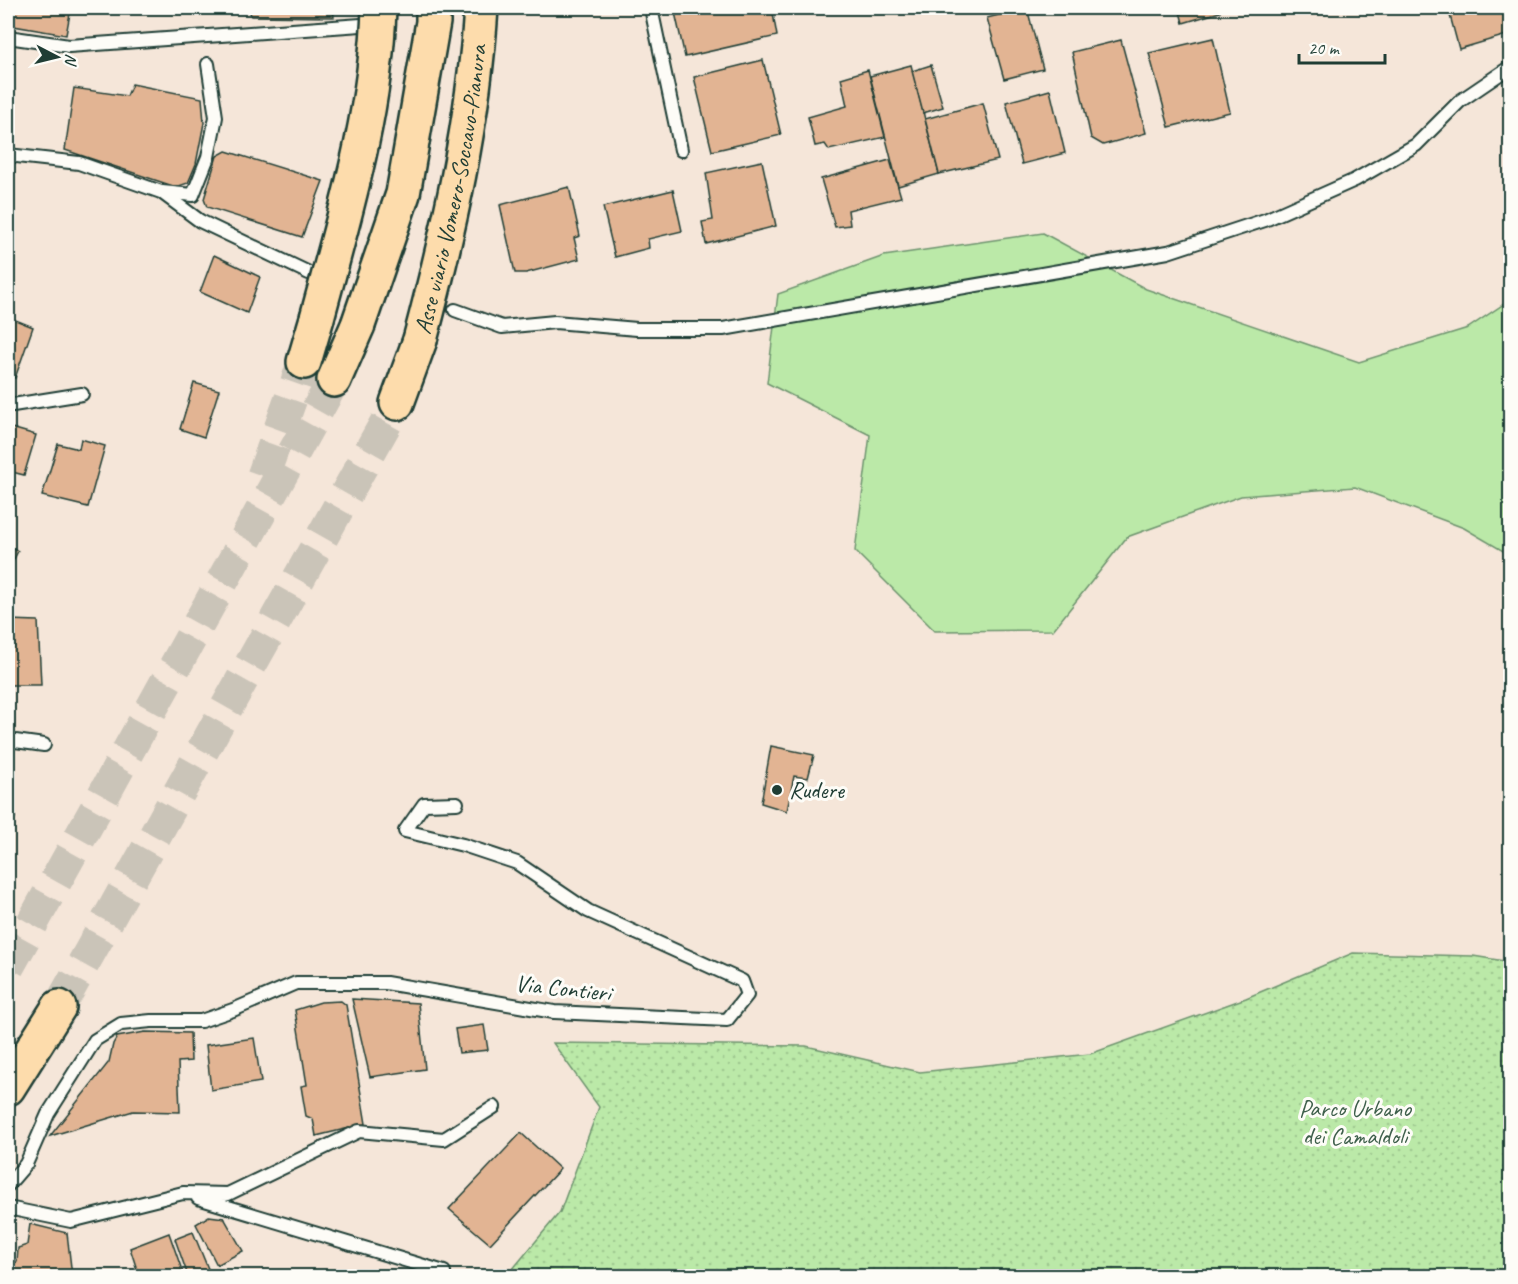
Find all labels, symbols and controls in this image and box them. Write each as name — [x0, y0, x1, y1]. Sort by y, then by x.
north arrow — [27, 27, 87, 87]
scale bar — [1299, 27, 1384, 65]
text: 20 m — [1308, 37, 1341, 59]
street label: Asse viario Vomero-Soccavo-Pianura — [407, 42, 493, 337]
text: N — [60, 53, 81, 68]
place label: Rudere — [789, 775, 846, 805]
marker: Rudere — [770, 783, 784, 797]
street label: Via Contieri — [514, 968, 616, 1008]
park label: Parco Urbano dei Camaldoli — [1299, 1093, 1412, 1151]

